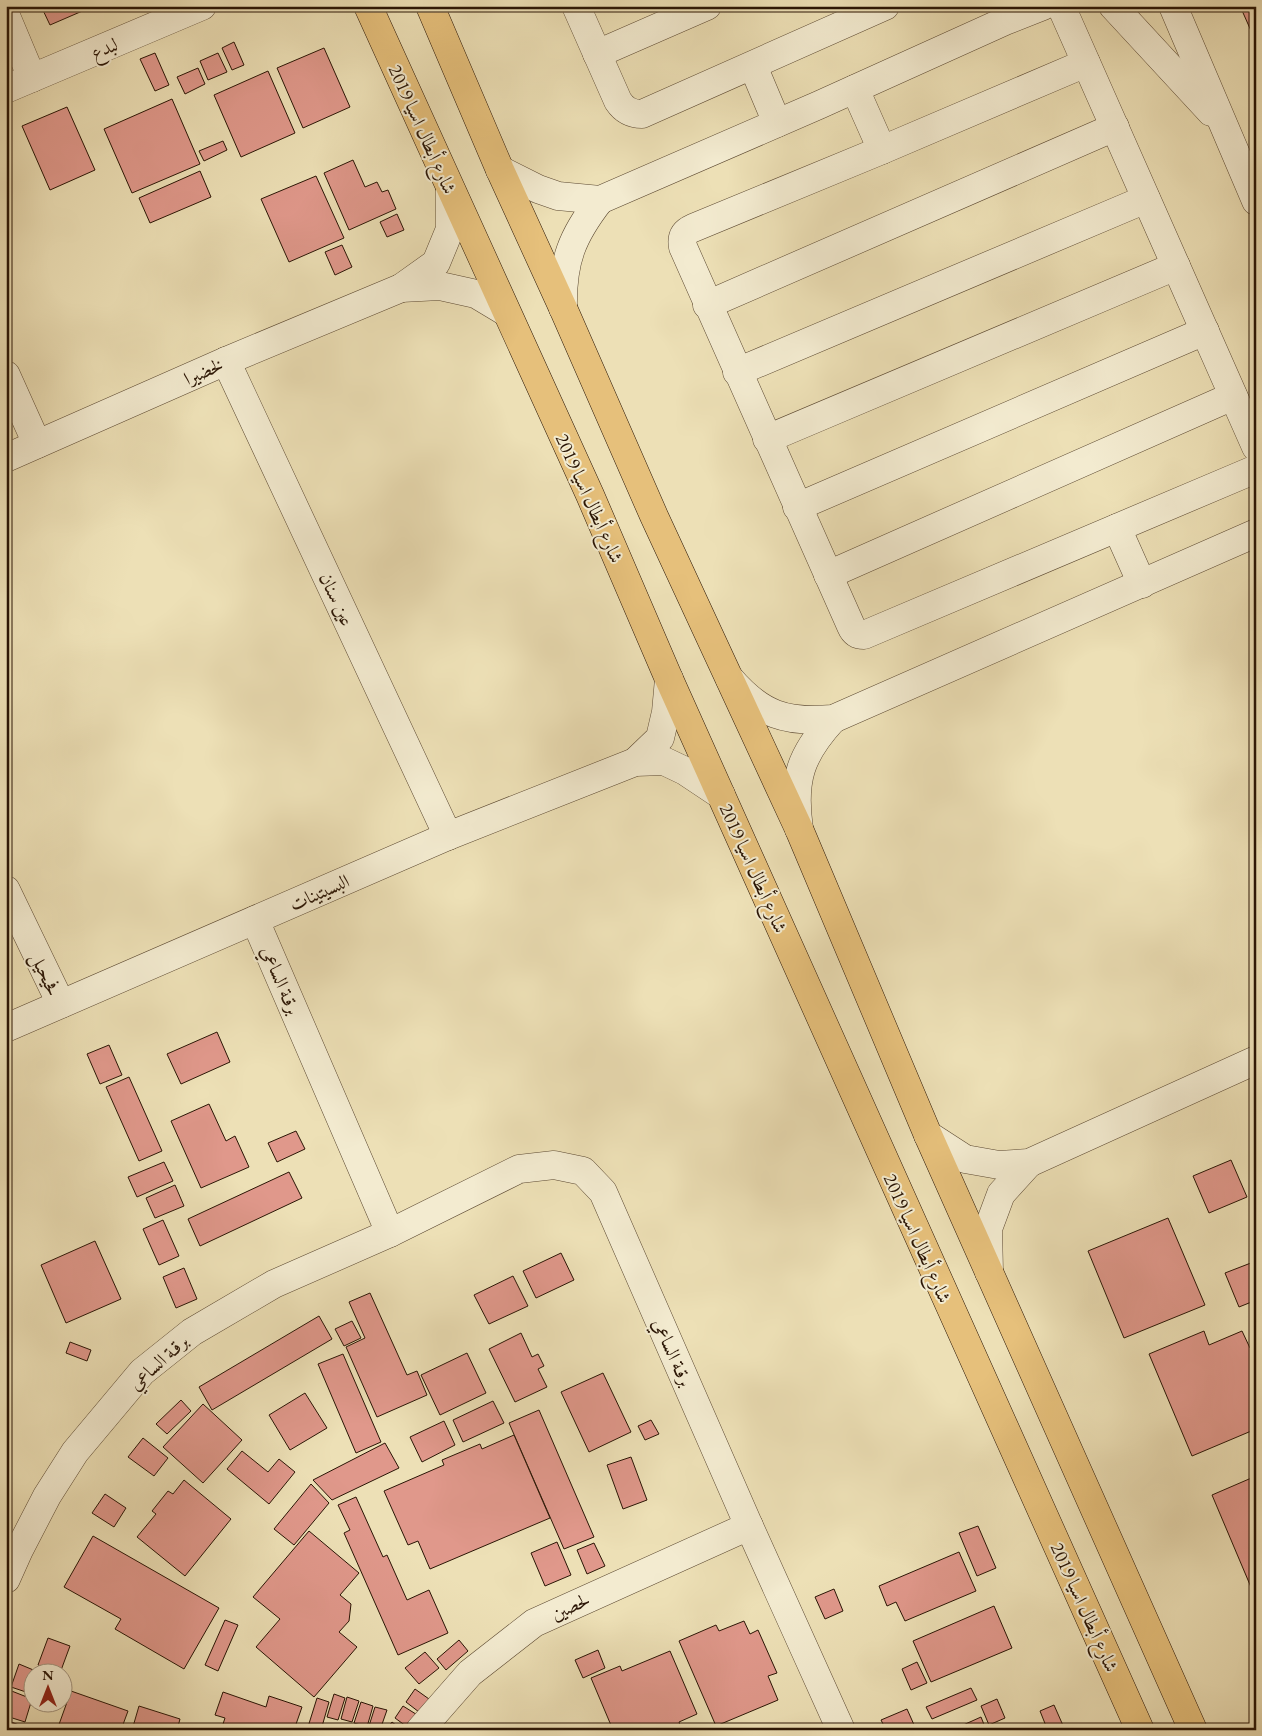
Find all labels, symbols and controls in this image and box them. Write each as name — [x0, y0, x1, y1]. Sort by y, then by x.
street label: لبدع — [87, 32, 123, 68]
street label: شارع أبطال اسيا 2019 — [380, 61, 462, 199]
street label: لخضيرا — [180, 352, 227, 391]
street label: شارع أبطال اسيا 2019 — [547, 430, 629, 568]
street label: عين سنان — [313, 568, 360, 630]
street label: شارع أبطال اسيا 2019 — [711, 800, 793, 938]
street label: البسيتينات — [285, 868, 353, 917]
street label: برقـة الساعي — [252, 942, 306, 1020]
street label: فحيحيل — [24, 948, 67, 1001]
street label: شارع أبطال اسيا 2019 — [875, 1170, 957, 1308]
street label: برقـة الساعي — [644, 1314, 699, 1392]
street label: برقـة الساعي — [123, 1329, 196, 1398]
street label: شارع أبطال اسيا 2019 — [1042, 1539, 1124, 1677]
street label: لحصين — [547, 1587, 594, 1626]
north arrow — [22, 1664, 72, 1714]
text: N — [42, 1666, 54, 1684]

